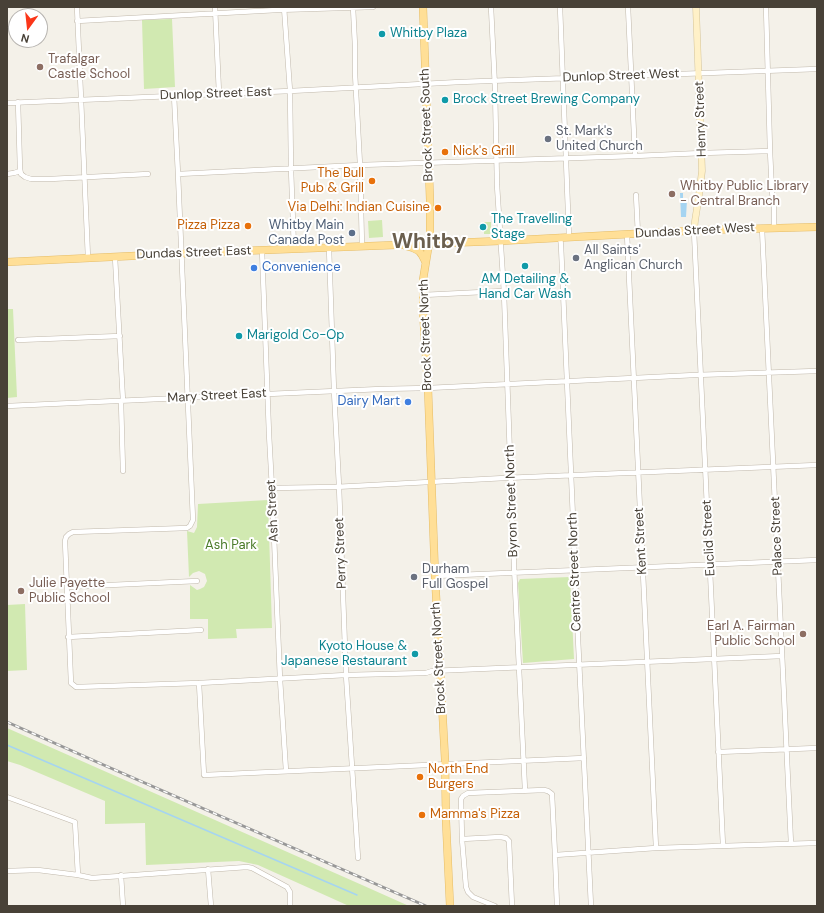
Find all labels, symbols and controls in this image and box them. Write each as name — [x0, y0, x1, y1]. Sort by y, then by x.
north arrow — [8, 8, 48, 48]
place label: Whitby Plaza — [390, 26, 467, 42]
marker: Whitby Plaza — [377, 29, 387, 39]
text: N — [19, 31, 31, 46]
place label: Trafalgar Castle School — [48, 52, 130, 83]
marker: Trafalgar Castle School — [35, 62, 45, 72]
street label: Dunlop Street West — [562, 66, 680, 86]
street label: Brock Street South — [417, 68, 437, 182]
street label: Henry Street — [692, 81, 710, 157]
street label: Dunlop Street East — [160, 84, 272, 104]
place label: Brock Street Brewing Company — [453, 92, 640, 108]
marker: Brock Street Brewing Company — [440, 95, 450, 105]
place label: St. Mark's United Church — [556, 124, 643, 155]
marker: St. Mark's United Church — [543, 134, 553, 144]
place label: Nick's Grill — [453, 144, 515, 160]
marker: Nick's Grill — [440, 147, 450, 157]
place label: The Bull Pub & Grill — [301, 166, 364, 197]
marker: The Bull Pub & Grill — [367, 176, 377, 186]
place label: Whitby Public Library - Central Branch — [680, 179, 809, 210]
marker: Whitby Public Library - Central Branch — [667, 189, 677, 199]
place label: Via Delhi: Indian Cuisine — [288, 200, 430, 216]
marker: Via Delhi: Indian Cuisine — [433, 203, 443, 213]
place label: The Travelling Stage — [491, 212, 572, 243]
place label: Pizza Pizza — [177, 218, 240, 234]
place label: Whitby Main Canada Post — [268, 218, 344, 249]
street label: Dundas Street West — [635, 220, 755, 242]
marker: Pizza Pizza — [243, 221, 253, 231]
marker: The Travelling Stage — [478, 222, 488, 232]
marker: Whitby Main Canada Post — [347, 228, 357, 238]
district label: Whitby — [392, 229, 466, 255]
street label: Dundas Street East — [136, 243, 252, 263]
place label: All Saints' Anglican Church — [584, 243, 683, 274]
marker: All Saints' Anglican Church — [571, 253, 581, 263]
place label: Convenience — [262, 260, 341, 276]
marker: AM Detailing & Hand Car Wash — [520, 261, 530, 271]
marker: Convenience — [249, 263, 259, 273]
place label: AM Detailing & Hand Car Wash — [479, 272, 571, 303]
street label: Brock Street North — [416, 279, 436, 391]
place label: Marigold Co-Op — [247, 328, 344, 344]
marker: Marigold Co-Op — [234, 331, 244, 341]
street label: Mary Street East — [167, 386, 267, 406]
place label: Dairy Mart — [337, 394, 400, 410]
marker: Dairy Mart — [403, 397, 413, 407]
street label: Byron Street North — [502, 444, 522, 558]
street label: Ash Street — [264, 479, 282, 543]
street label: Palace Street — [768, 496, 786, 576]
street label: Euclid Street — [699, 499, 719, 577]
street label: Kent Street — [631, 507, 651, 575]
street label: Centre Street North — [565, 512, 585, 632]
street label: Perry Street — [332, 517, 350, 589]
park label: Ash Park — [205, 538, 257, 554]
place label: Durham Full Gospel — [422, 562, 488, 593]
marker: Durham Full Gospel — [409, 572, 419, 582]
place label: Julie Payette Public School — [29, 576, 110, 607]
marker: Julie Payette Public School — [16, 586, 26, 596]
street label: Brock Street North — [428, 602, 450, 714]
place label: Earl A. Fairman Public School — [707, 619, 795, 650]
marker: Earl A. Fairman Public School — [798, 629, 808, 639]
place label: Kyoto House & Japanese Restaurant — [281, 639, 407, 670]
marker: Kyoto House & Japanese Restaurant — [410, 649, 420, 659]
place label: North End Burgers — [428, 762, 488, 793]
marker: North End Burgers — [415, 772, 425, 782]
place label: Mamma's Pizza — [430, 807, 520, 823]
marker: Mamma's Pizza — [417, 810, 427, 820]

